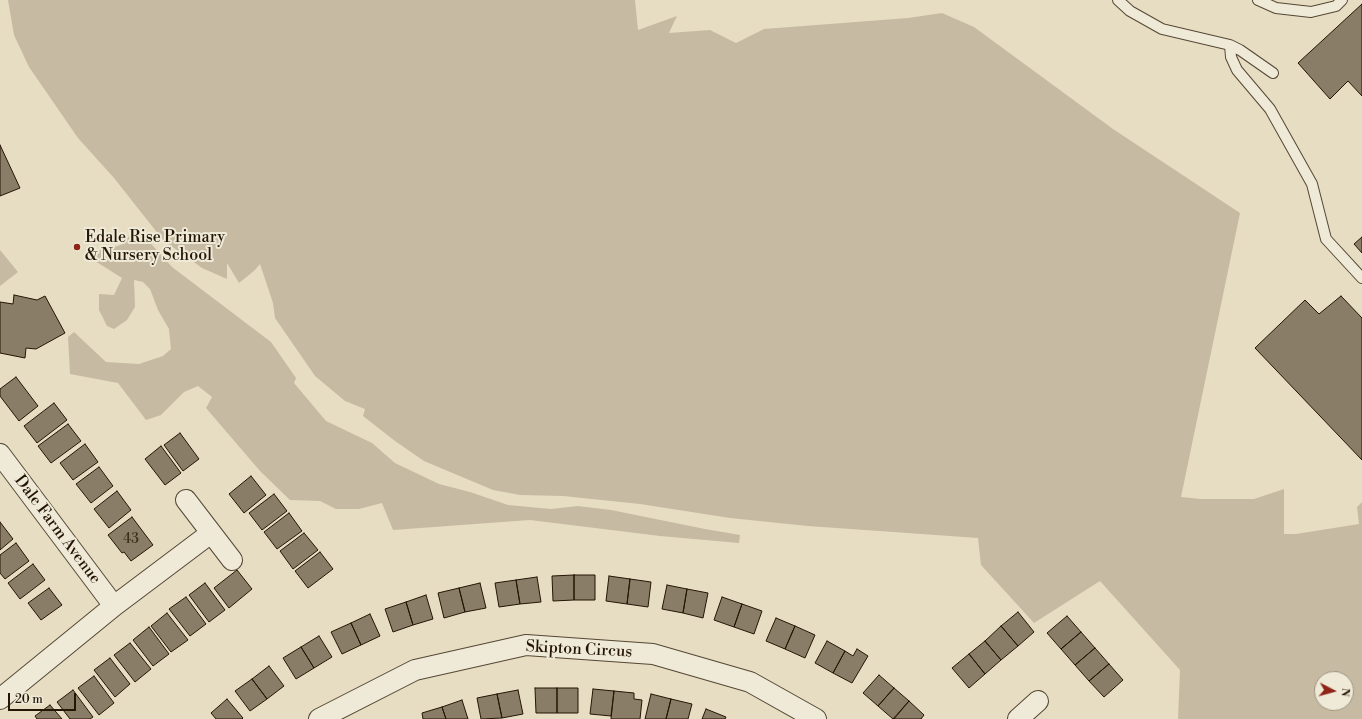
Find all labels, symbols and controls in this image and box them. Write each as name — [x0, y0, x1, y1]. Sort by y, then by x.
place label: Edale Rise Primary & Nursery School — [85, 228, 225, 266]
marker: Edale Rise Primary & Nursery School — [72, 242, 82, 252]
street label: Dale Farm Avenue — [10, 472, 104, 588]
house number: 43 — [123, 532, 139, 548]
street label: Skipton Circus — [525, 638, 633, 662]
north arrow — [1314, 671, 1354, 711]
scale bar — [10, 685, 78, 711]
text: N — [1338, 687, 1352, 697]
text: 20 m — [15, 692, 43, 707]

